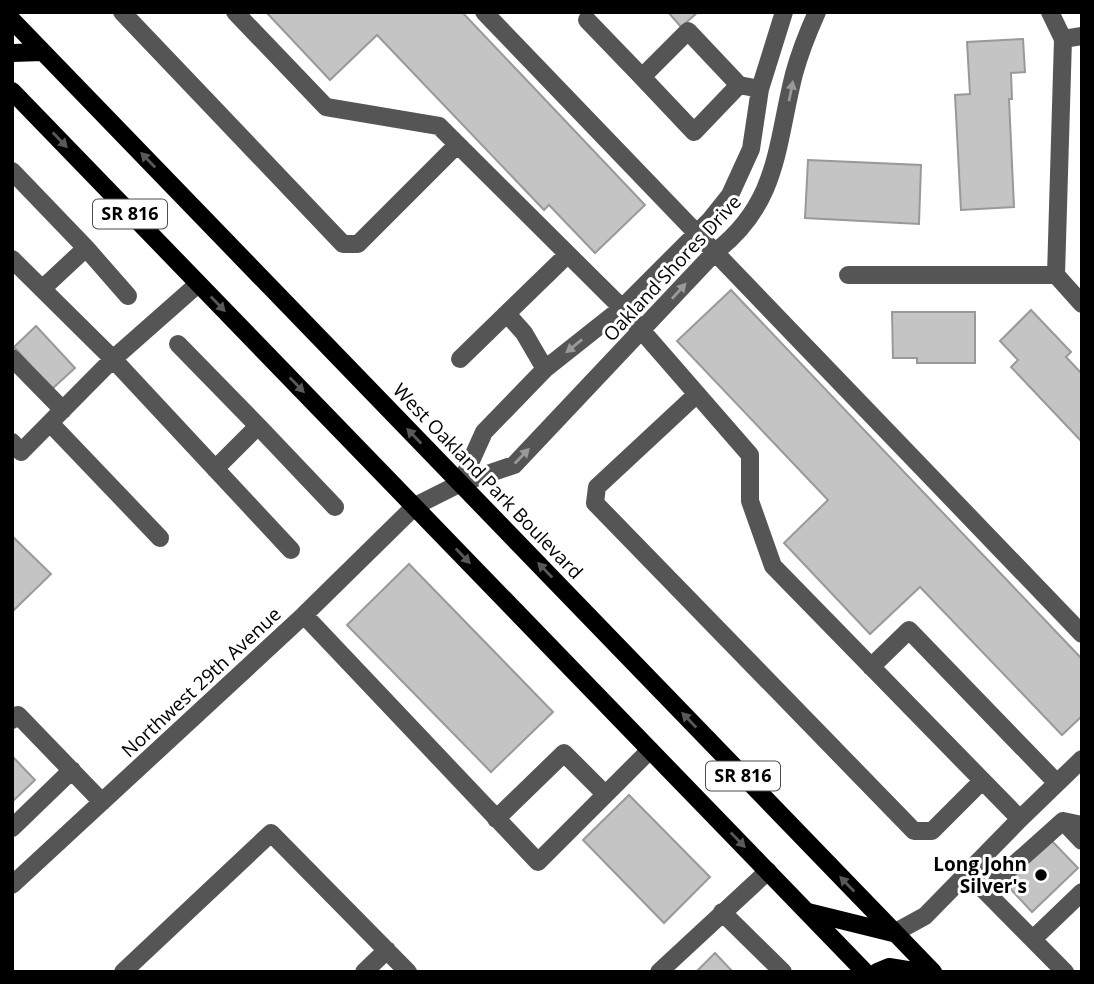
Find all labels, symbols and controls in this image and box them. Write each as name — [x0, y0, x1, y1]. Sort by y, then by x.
one-way arrow — [785, 80, 796, 102]
one-way arrow — [51, 132, 68, 149]
one-way arrow — [139, 152, 156, 169]
street label: Oakland Shores Drive — [597, 189, 747, 347]
road number: SR 816 — [93, 200, 167, 229]
one-way arrow — [671, 282, 687, 300]
one-way arrow — [209, 295, 225, 312]
one-way arrow — [566, 338, 584, 353]
one-way arrow — [288, 376, 304, 393]
street label: West Oakland Park Boulevard — [387, 377, 589, 585]
one-way arrow — [406, 428, 423, 444]
one-way arrow — [514, 448, 531, 465]
one-way arrow — [454, 547, 471, 564]
one-way arrow — [537, 562, 553, 579]
street label: Northwest 29th Avenue — [116, 601, 286, 763]
one-way arrow — [682, 712, 698, 729]
road number: SR 816 — [706, 762, 780, 790]
one-way arrow — [729, 831, 745, 848]
place label: Long John Silver's — [933, 851, 1027, 899]
marker: Long John Silver's — [1033, 867, 1049, 883]
one-way arrow — [839, 876, 855, 893]

